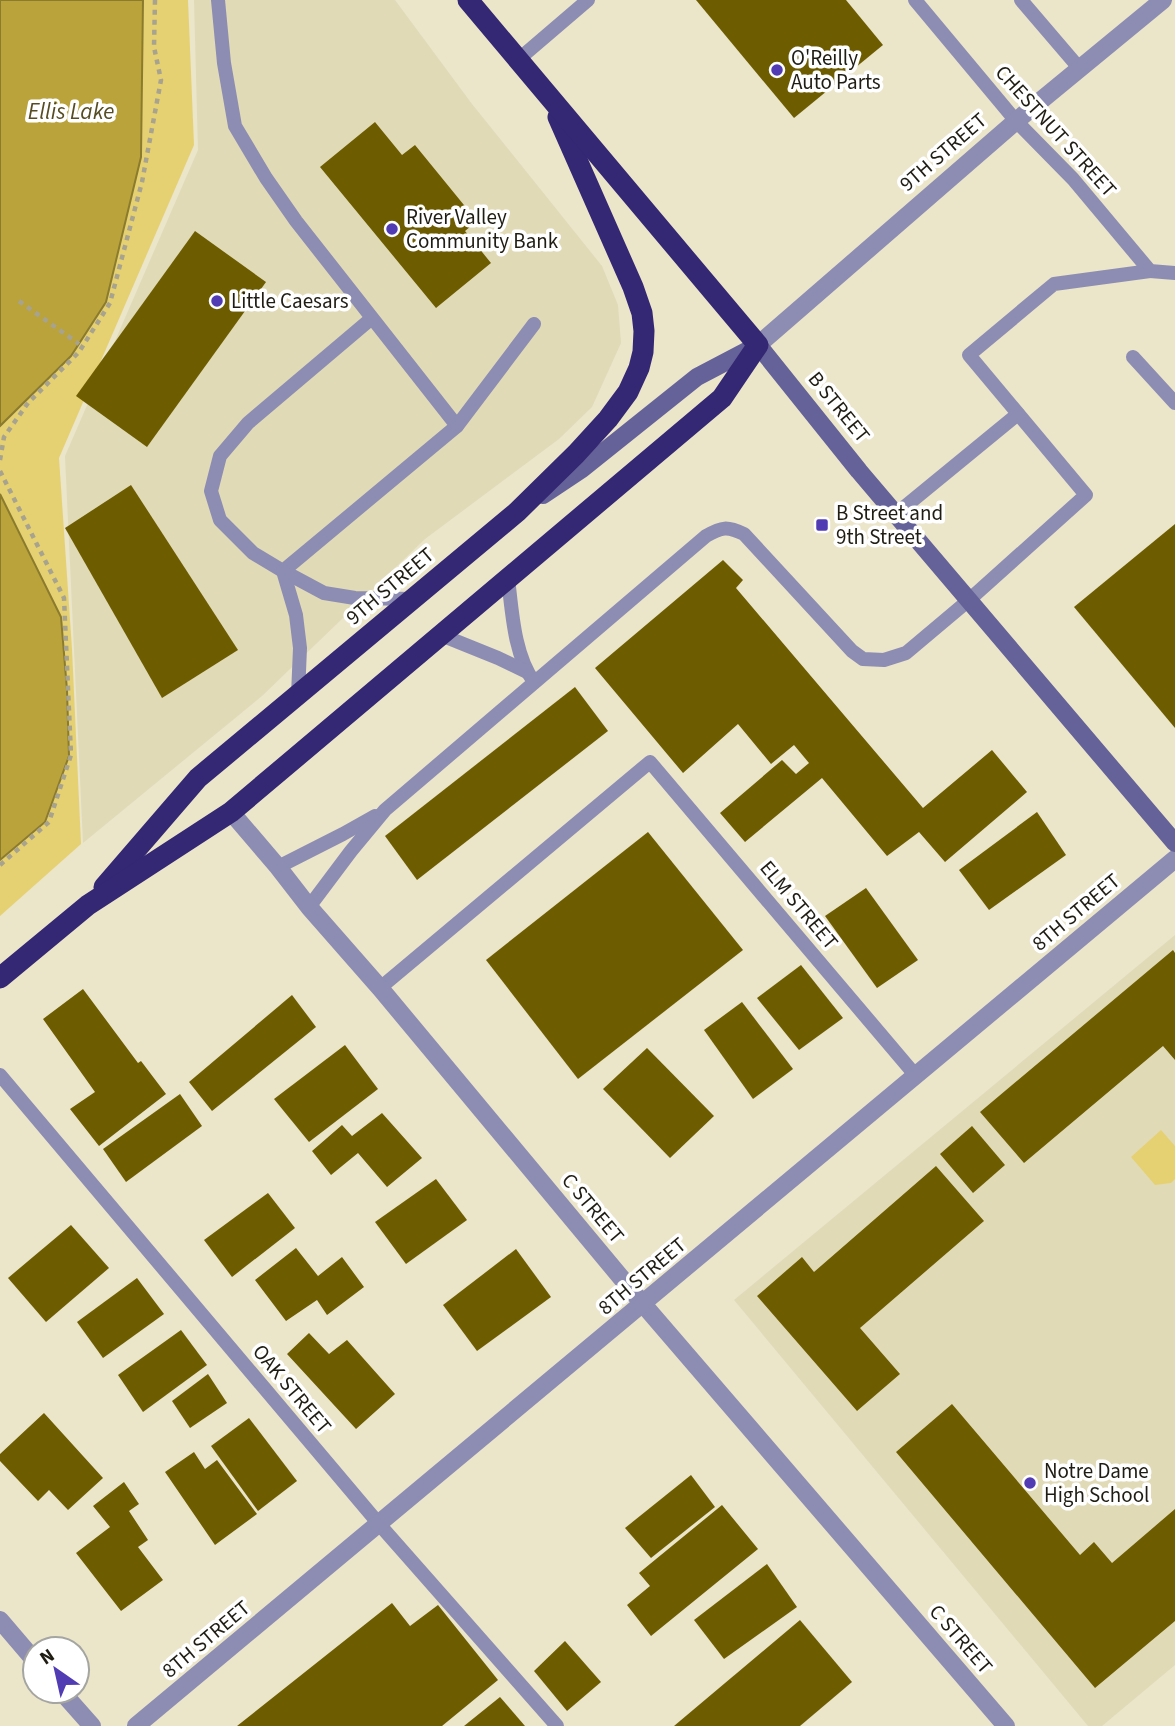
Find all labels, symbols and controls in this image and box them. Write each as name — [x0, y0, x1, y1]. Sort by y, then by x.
place label: O'Reilly Auto Parts — [791, 43, 881, 97]
street label: CHESTNUT STREET — [988, 58, 1124, 204]
marker: O'Reilly Auto Parts — [769, 62, 785, 78]
water label: Ellis Lake — [28, 95, 114, 128]
street label: 9TH STREET — [893, 106, 993, 198]
place label: River Valley Community Bank — [406, 202, 559, 256]
marker: River Valley Community Bank — [384, 221, 400, 237]
place label: Little Caesars — [231, 286, 349, 316]
marker: Little Caesars — [209, 293, 225, 309]
street label: B STREET — [801, 365, 877, 449]
place label: B Street and 9th Street — [836, 498, 943, 552]
marker: B Street and 9th Street — [814, 517, 830, 533]
street label: 9TH STREET — [339, 540, 441, 632]
street label: ELM STREET — [753, 854, 845, 956]
street label: 8TH STREET — [1025, 866, 1127, 958]
street label: C STREET — [555, 1166, 631, 1250]
street label: 8TH STREET — [591, 1230, 693, 1322]
street label: OAK STREET — [246, 1338, 338, 1440]
place label: Notre Dame High School — [1044, 1456, 1149, 1510]
marker: Notre Dame High School — [1022, 1475, 1038, 1491]
street label: 8TH STREET — [155, 1593, 257, 1685]
street label: C STREET — [922, 1598, 1000, 1680]
north arrow — [21, 1635, 91, 1705]
text: N — [35, 1642, 60, 1672]

